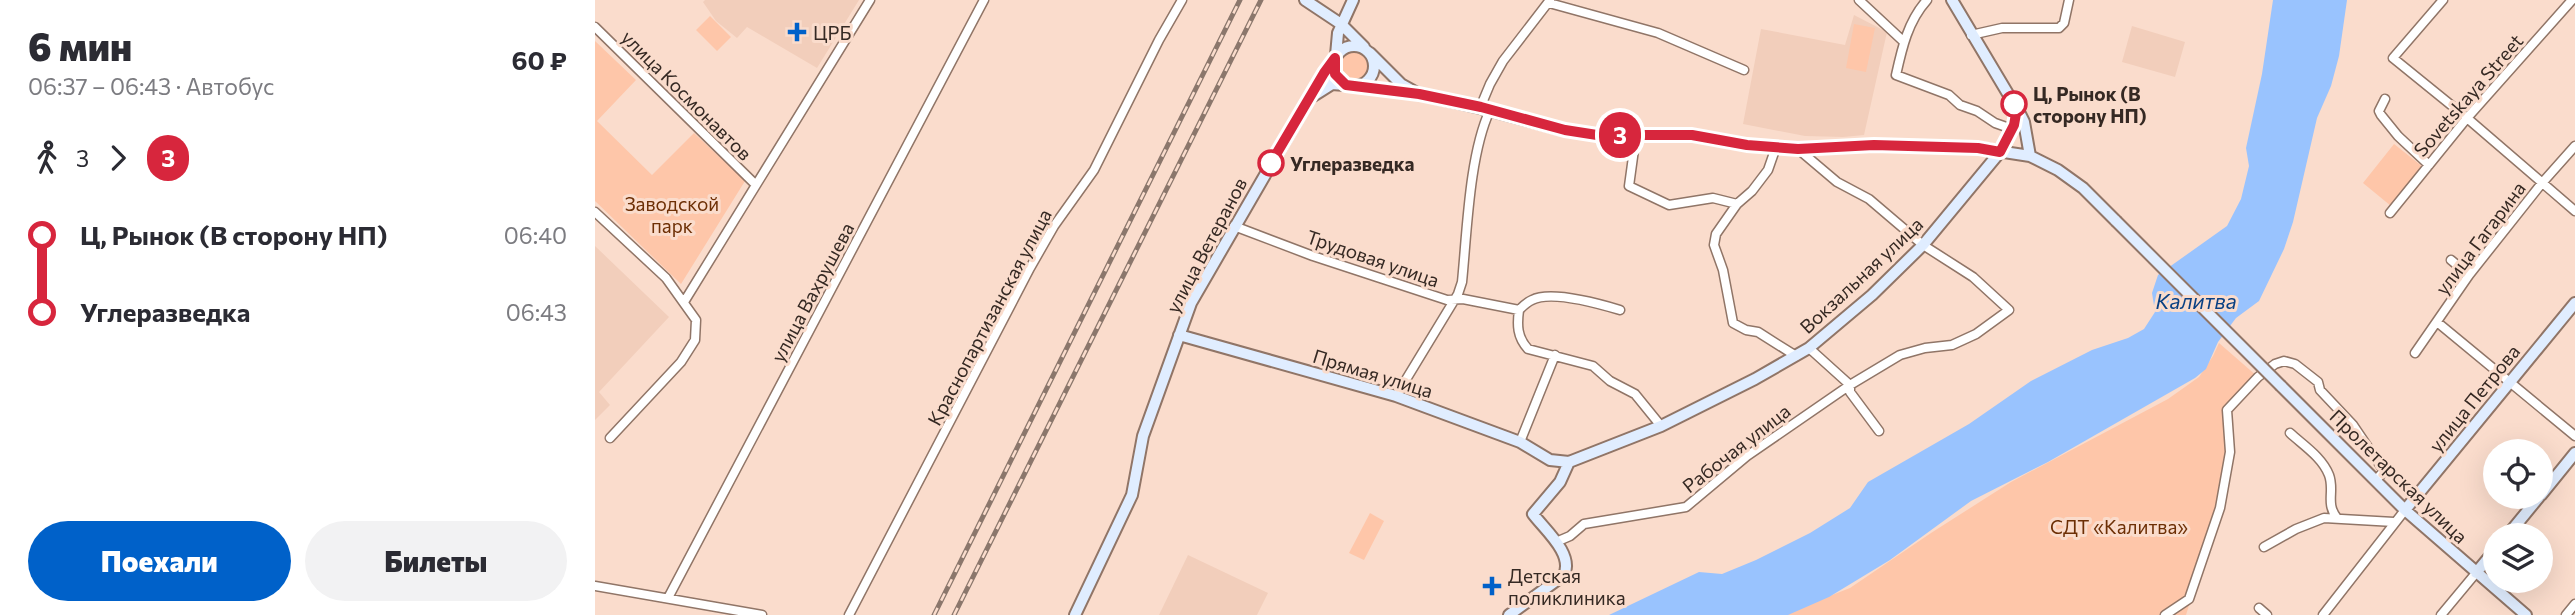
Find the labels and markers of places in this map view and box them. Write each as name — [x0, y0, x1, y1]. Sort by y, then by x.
place label: ЦРБ — [813, 21, 851, 44]
marker: ЦРБ — [787, 22, 807, 42]
place label: Ц, Рынок (В сторону НП) — [2033, 82, 2146, 127]
marker: Ц, Рынок (В сторону НП) — [2001, 91, 2027, 117]
marker: Углеразведка — [1258, 150, 1284, 176]
place label: Углеразведка — [1290, 152, 1415, 175]
place label: Детская поликлиника — [1508, 564, 1626, 609]
marker: Детская поликлиника — [1482, 576, 1502, 596]

